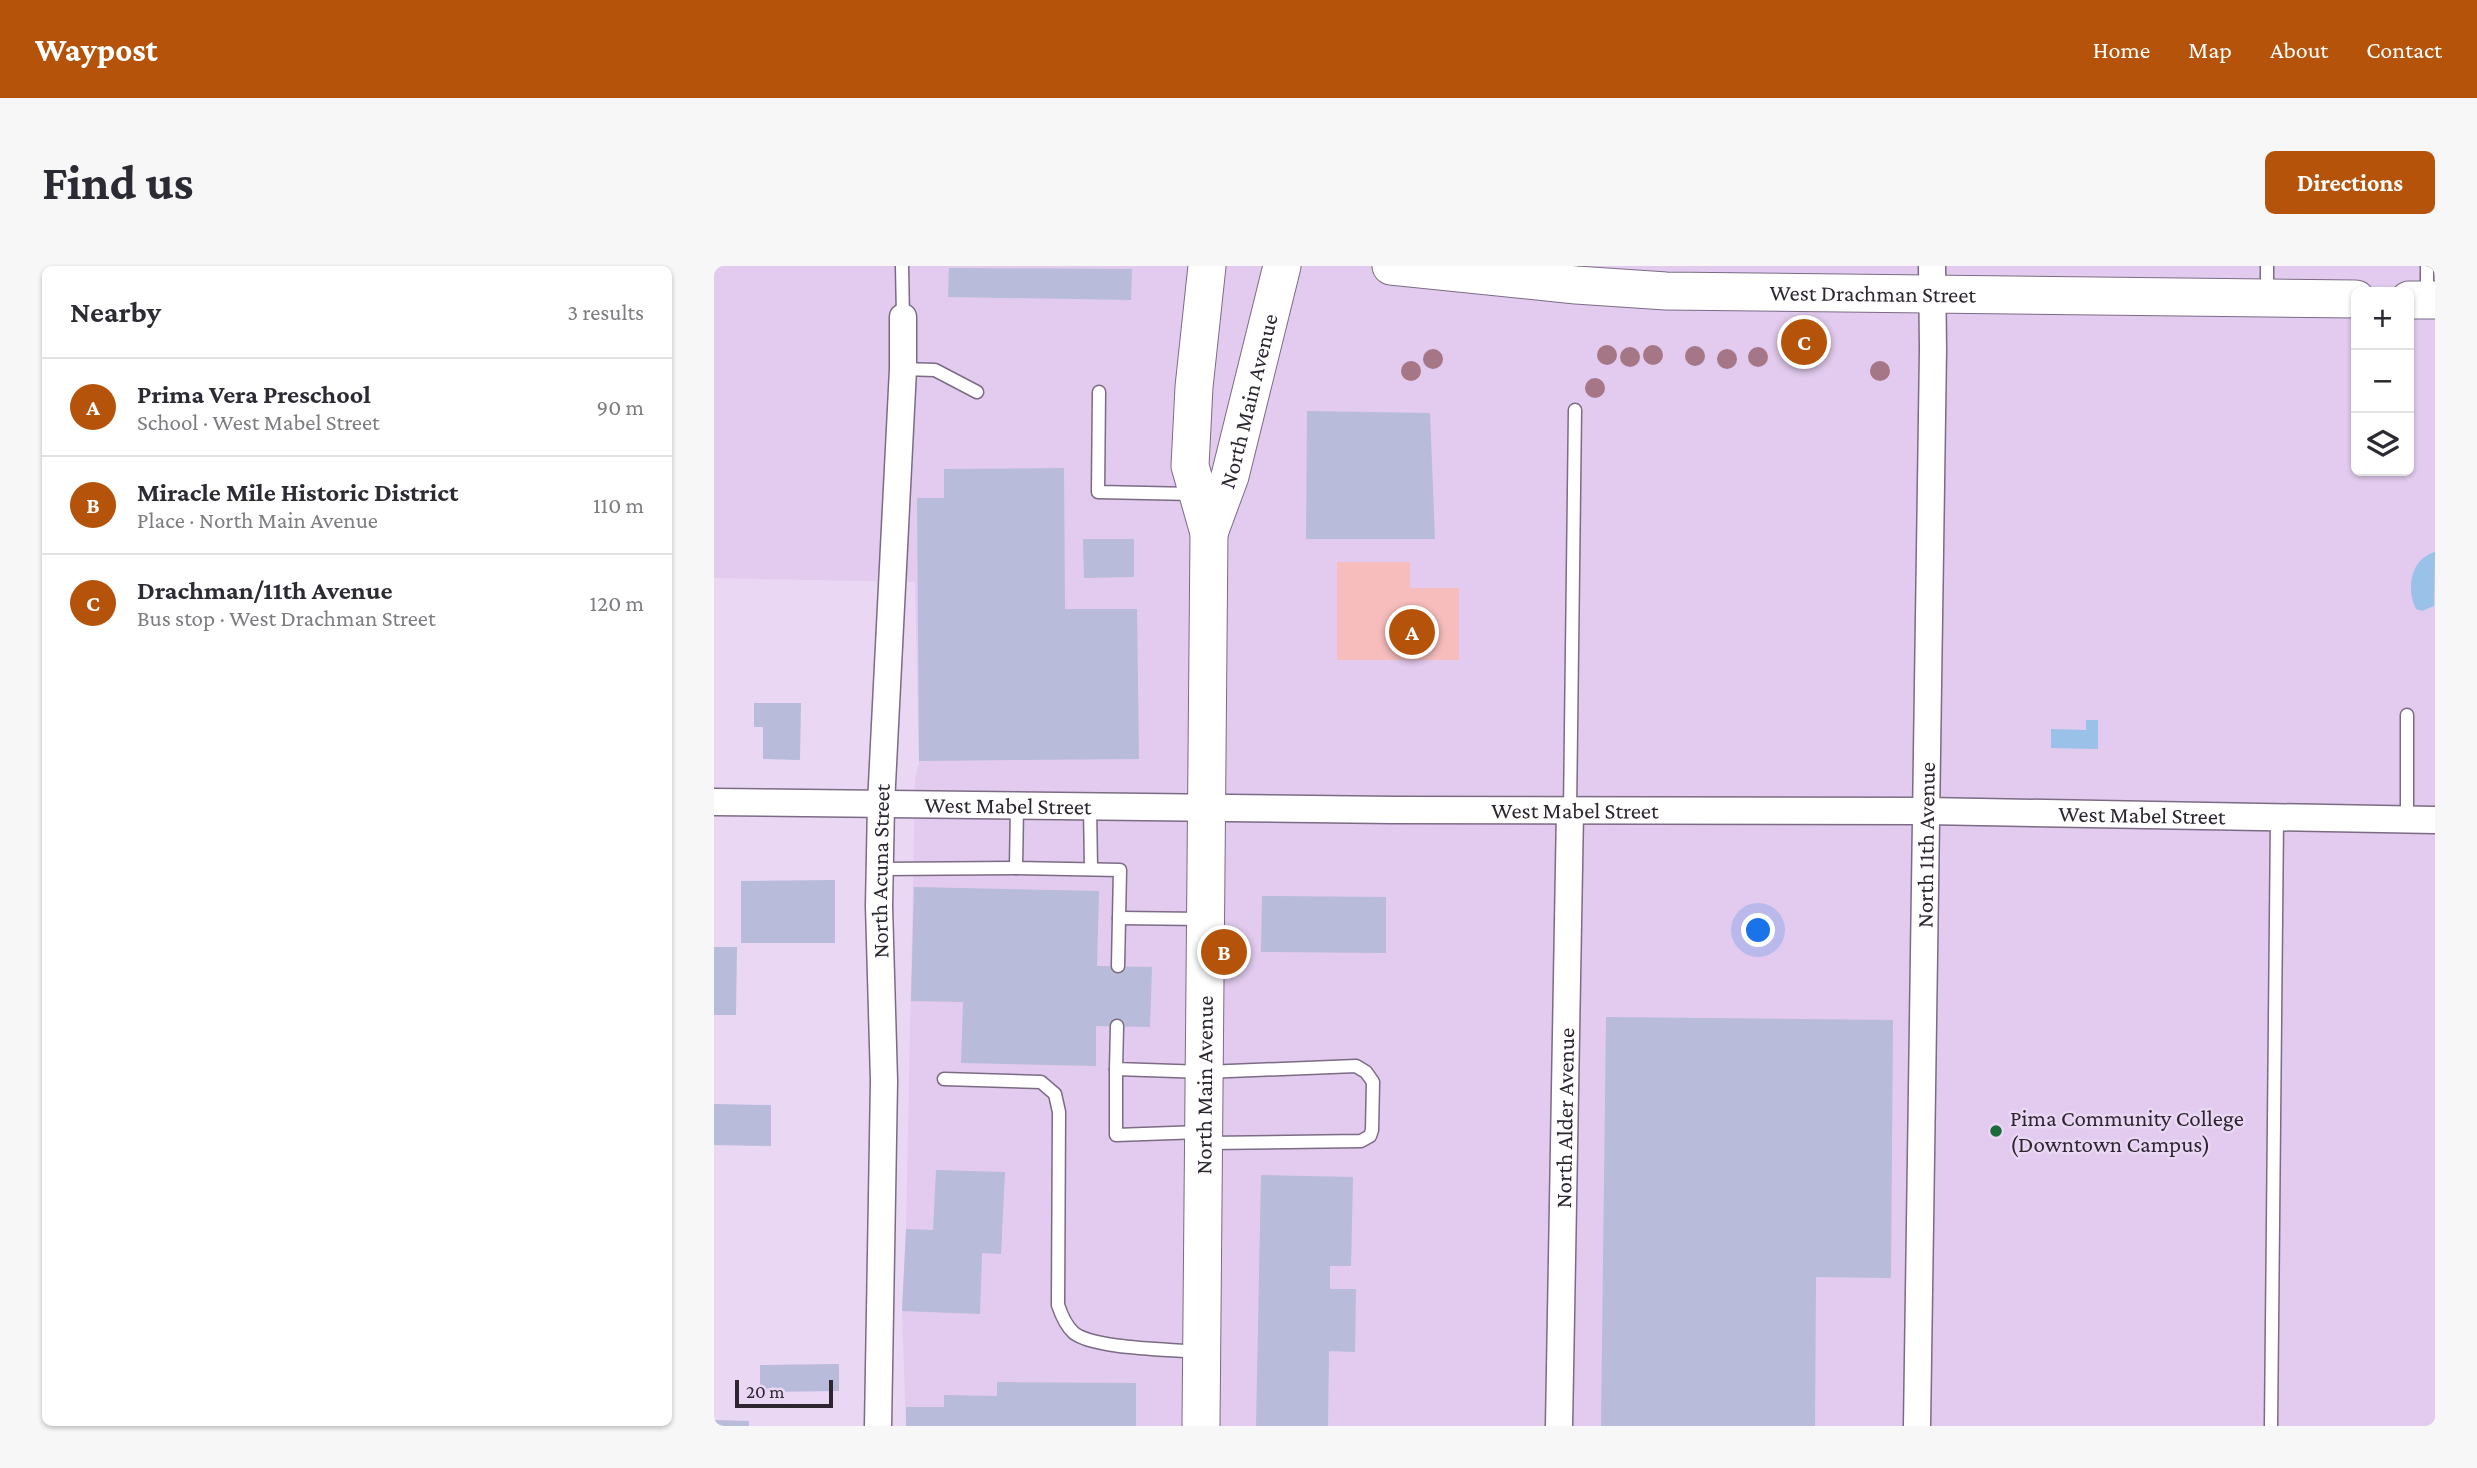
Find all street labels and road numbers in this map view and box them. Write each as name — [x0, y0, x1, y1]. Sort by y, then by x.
street label: West Drachman Street — [1769, 279, 1977, 308]
street label: North Main Avenue — [1214, 311, 1283, 492]
street label: North 11th Avenue — [1911, 762, 1940, 928]
street label: North Acuna Street — [866, 783, 895, 959]
street label: West Mabel Street — [924, 791, 1092, 819]
street label: West Mabel Street — [1491, 797, 1659, 823]
street label: West Mabel Street — [2058, 800, 2226, 829]
street label: North Main Avenue — [1190, 995, 1218, 1175]
street label: North Alder Avenue — [1550, 1028, 1579, 1209]

